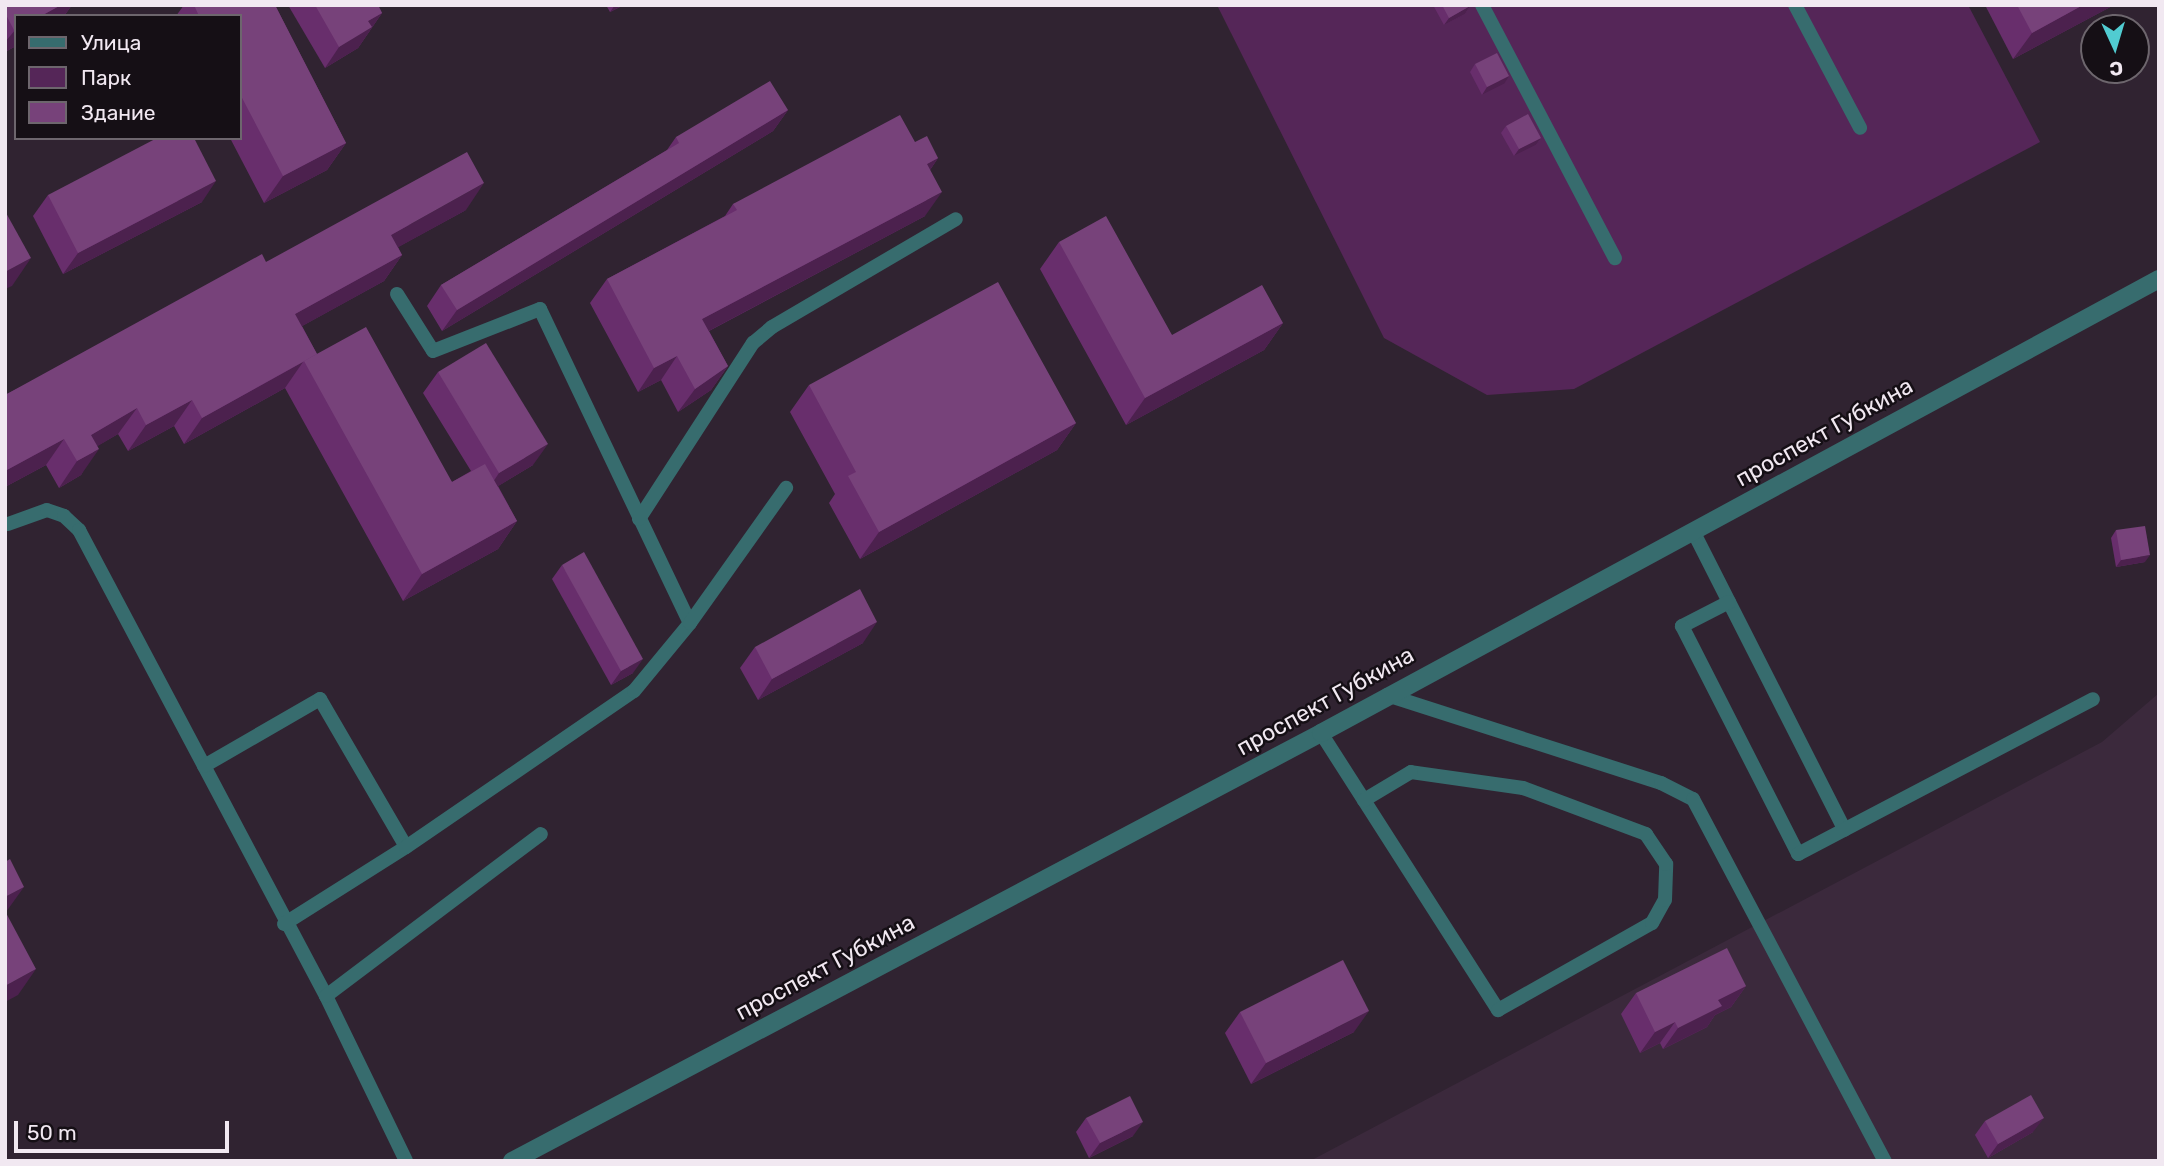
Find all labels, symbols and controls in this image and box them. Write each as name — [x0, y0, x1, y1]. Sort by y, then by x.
legend — [14, 14, 242, 140]
north arrow — [2080, 14, 2150, 84]
text: Улица — [81, 30, 141, 55]
text: С — [2109, 57, 2124, 80]
text: Парк — [81, 65, 131, 90]
text: Здание — [81, 100, 156, 125]
street label: проспект Губкина — [1730, 372, 1918, 492]
street label: проспект Губкина — [1231, 641, 1419, 761]
street label: проспект Губкина — [731, 908, 919, 1026]
scale bar — [18, 1106, 233, 1150]
text: 50 m — [27, 1120, 77, 1145]

